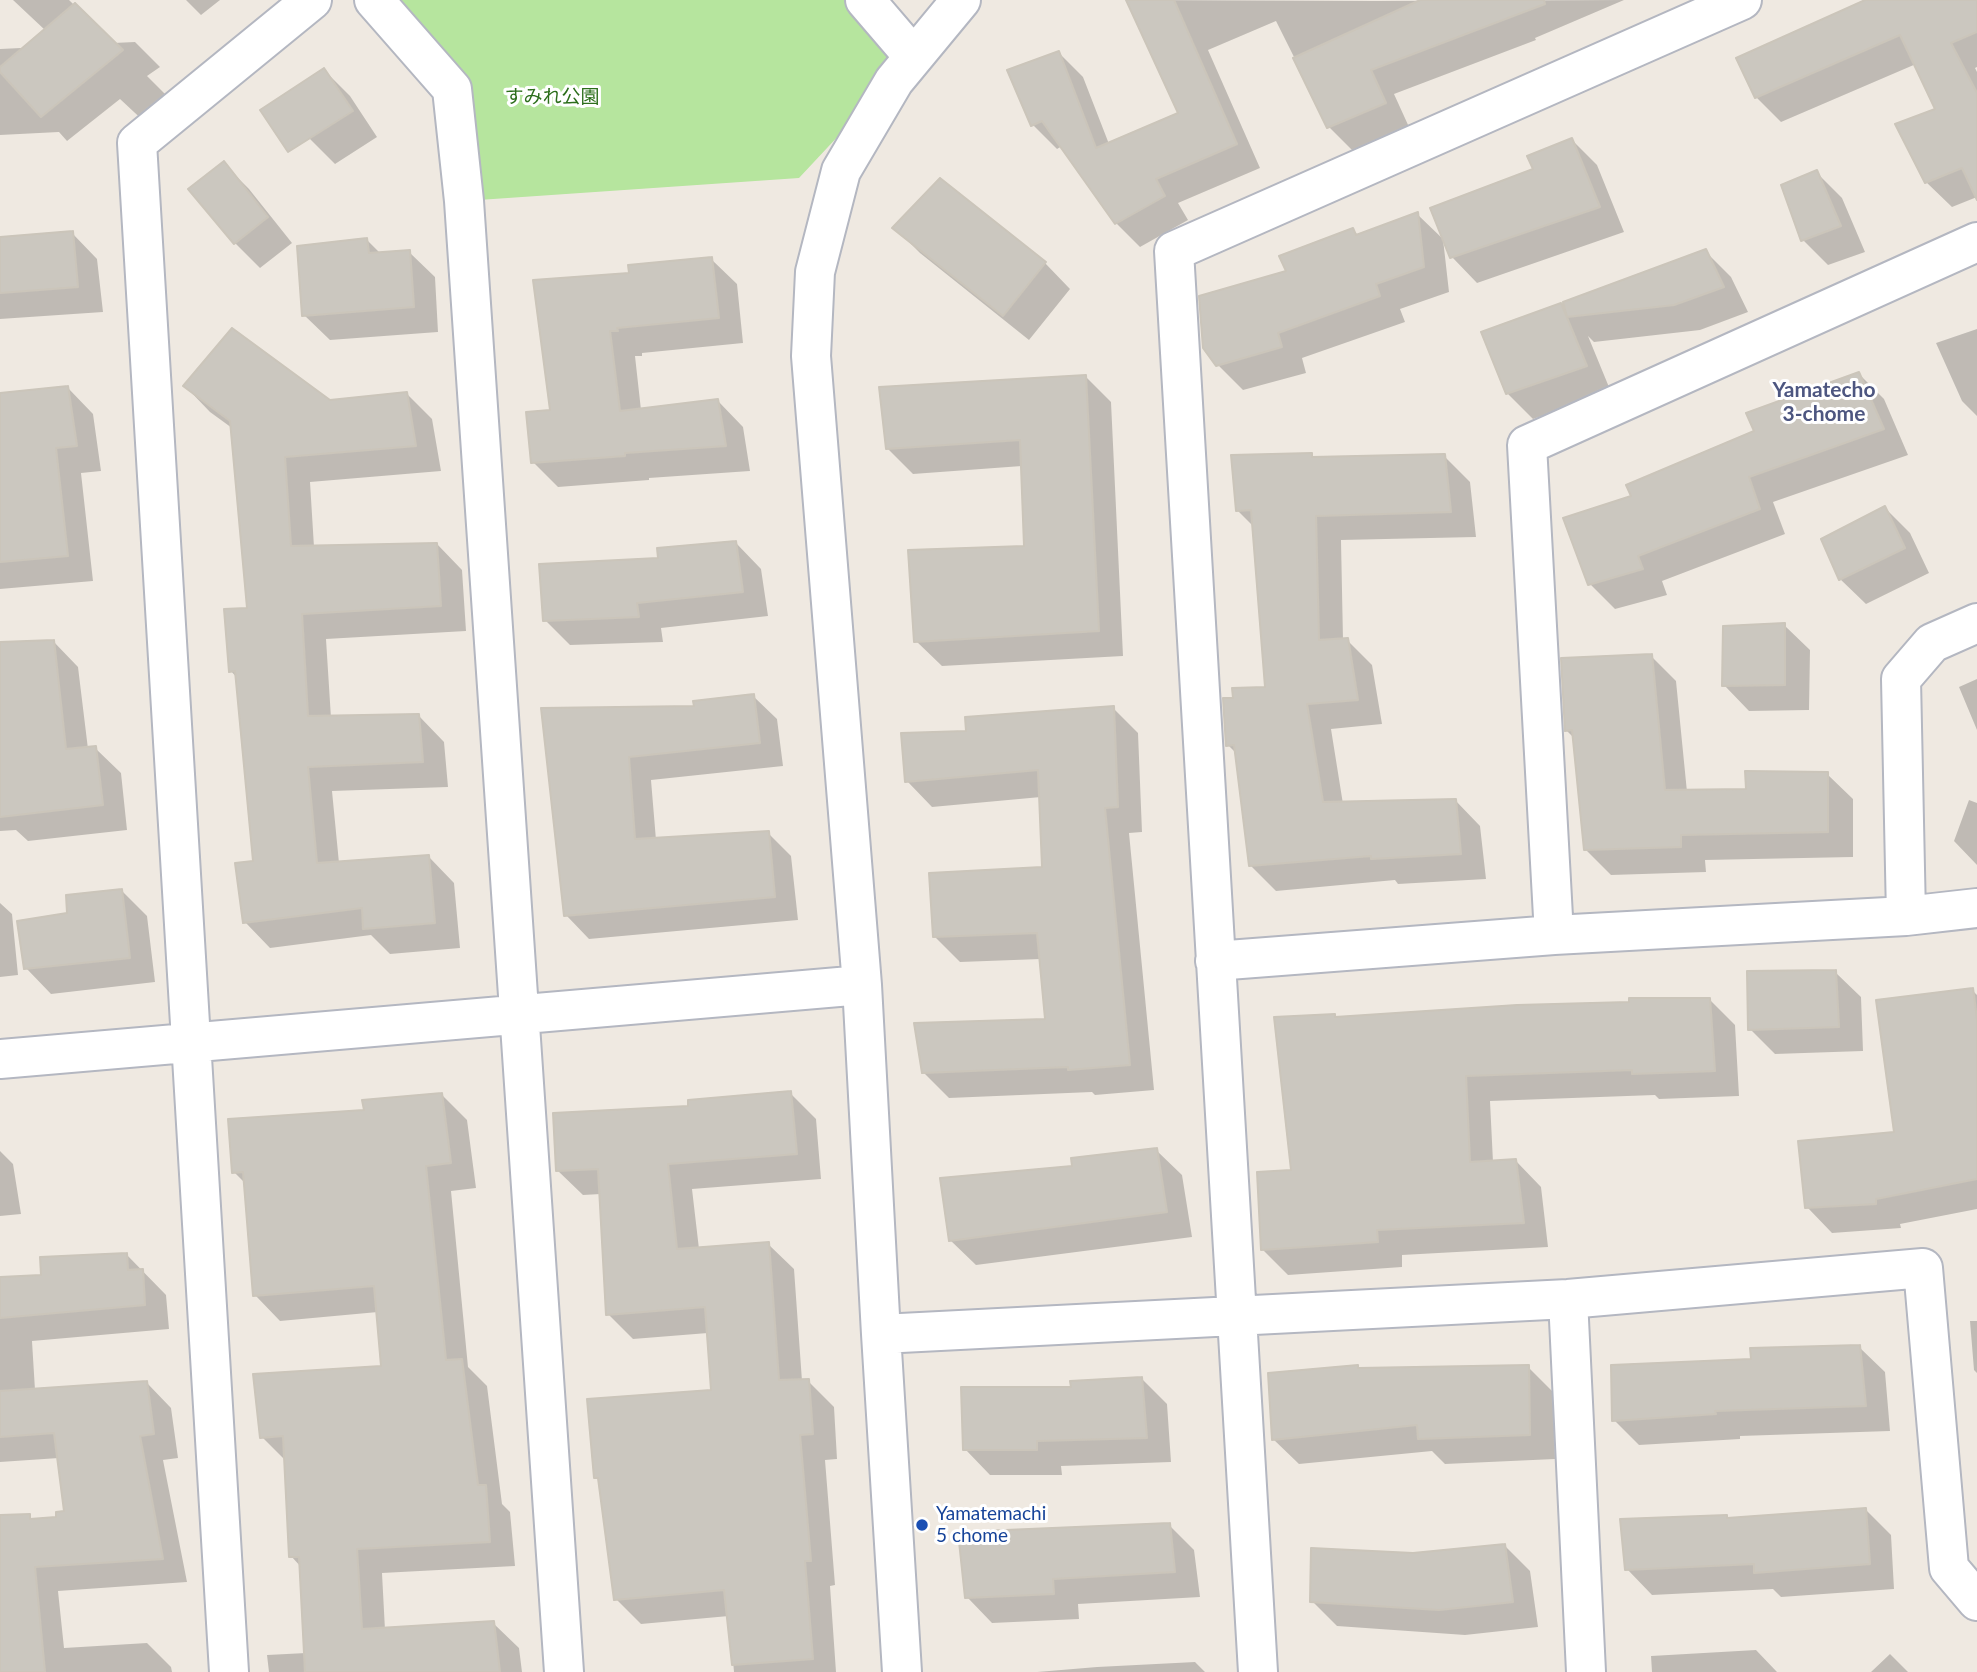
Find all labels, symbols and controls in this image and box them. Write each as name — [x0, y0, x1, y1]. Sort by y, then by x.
park label: すみれ公園 — [505, 86, 599, 108]
district label: Yamatecho 3-chome — [1773, 377, 1875, 427]
place label: Yamatemachi 5 chome — [936, 1503, 1046, 1547]
marker: Yamatemachi 5 chome — [914, 1517, 930, 1533]

